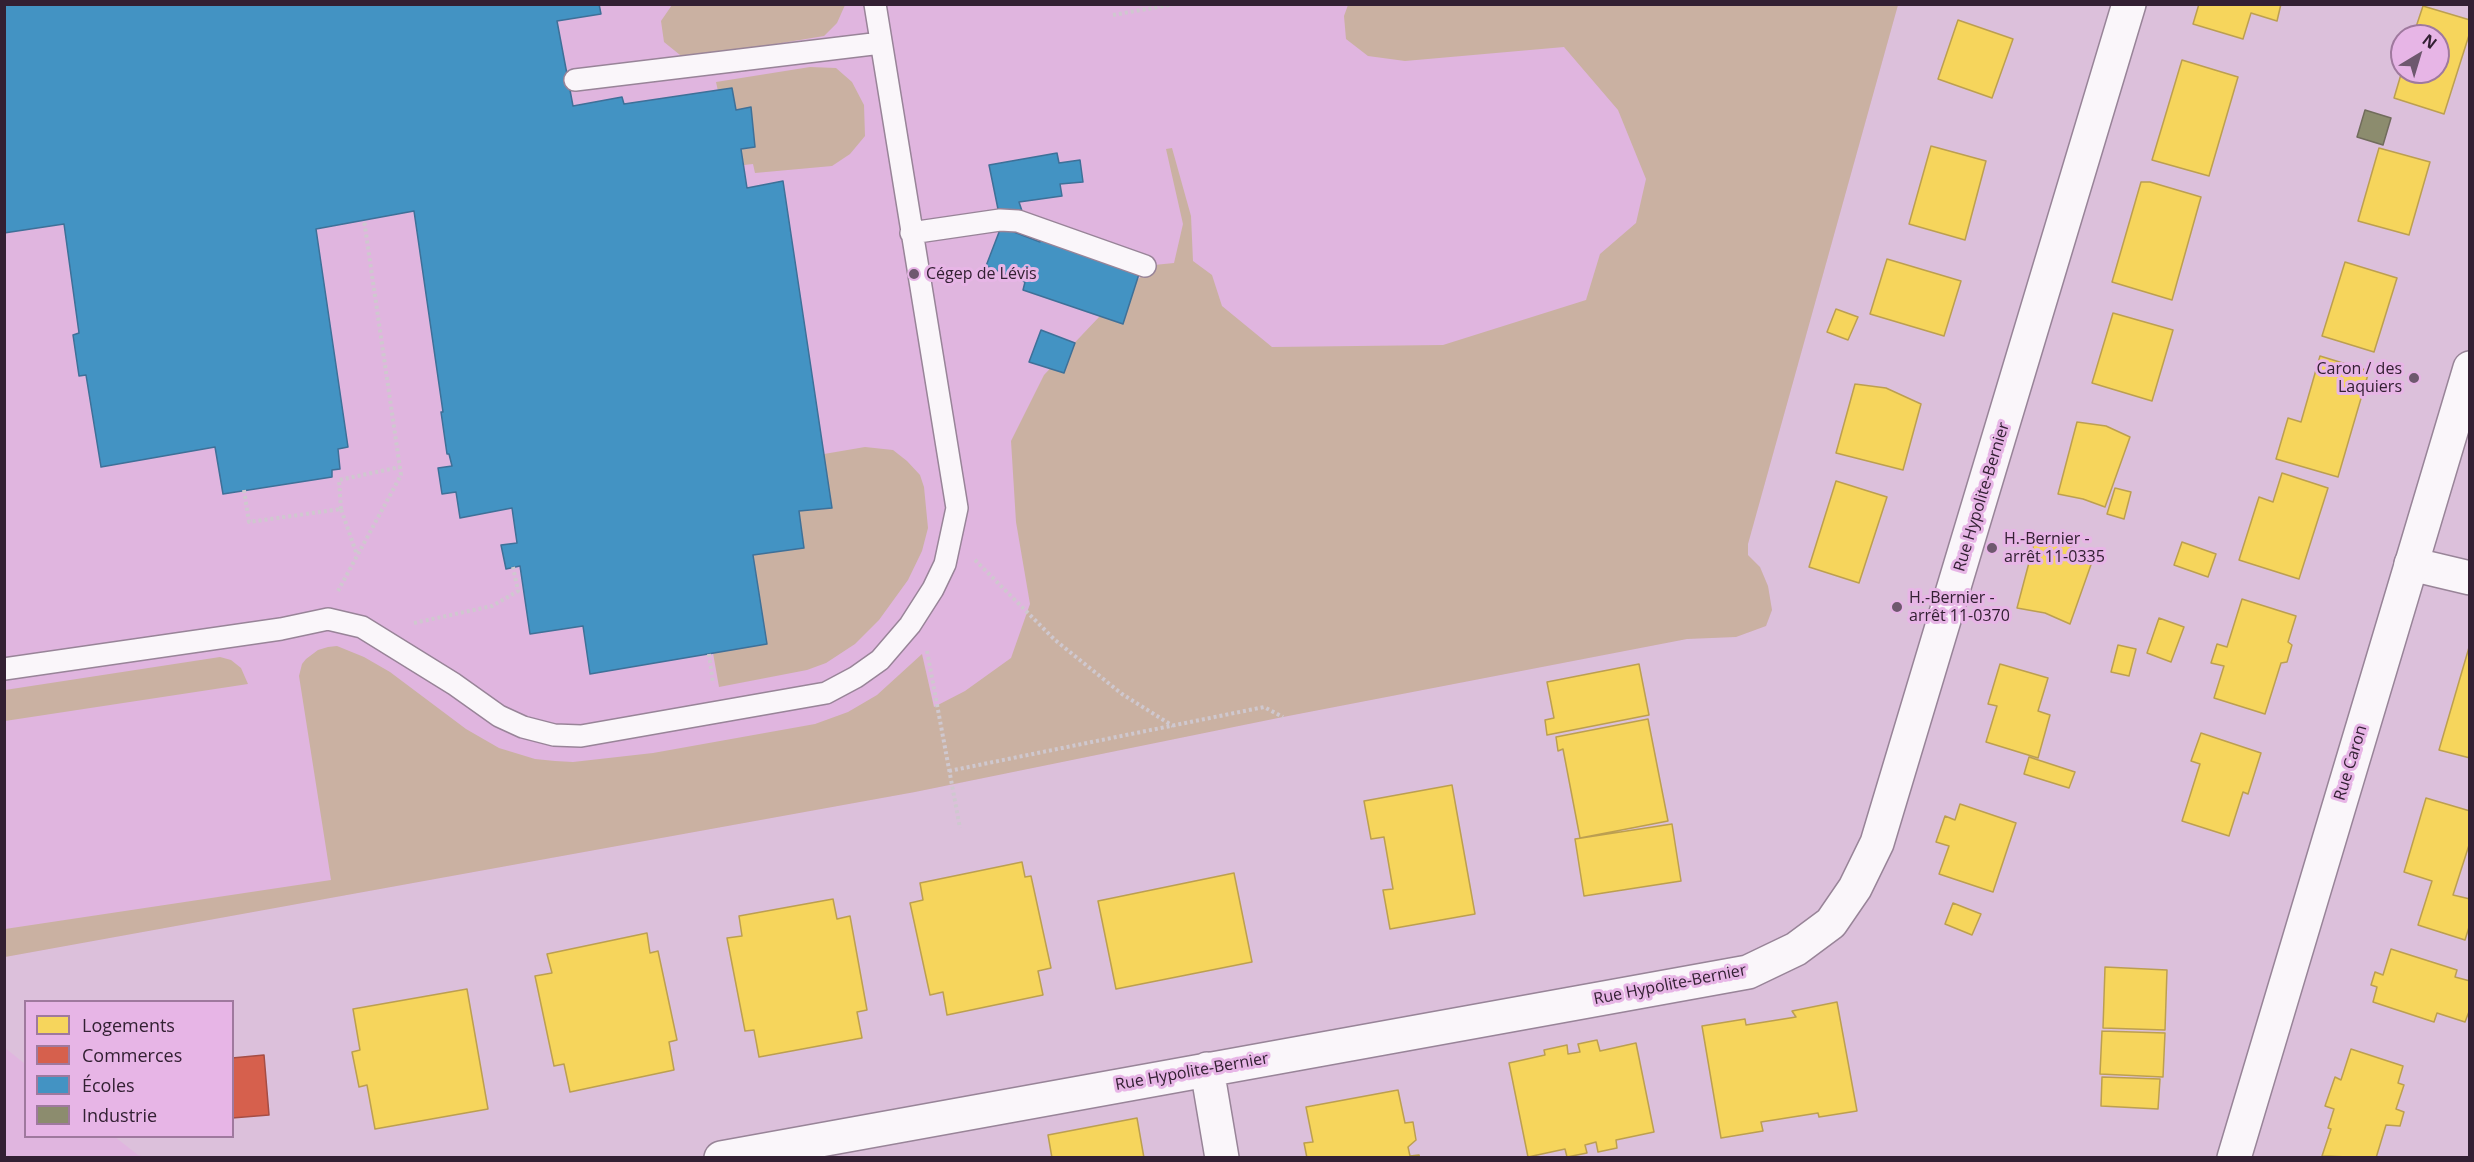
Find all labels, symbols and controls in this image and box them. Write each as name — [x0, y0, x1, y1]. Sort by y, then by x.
north arrow — [2390, 24, 2450, 84]
text: N — [2418, 29, 2442, 54]
place label: Cégep de Lévis — [926, 264, 1037, 284]
marker: Cégep de Lévis — [907, 267, 921, 281]
place label: Caron / des Laquiers — [2316, 359, 2402, 397]
marker: Caron / des Laquiers — [2407, 371, 2421, 385]
street label: Rue Hypolite-Bernier — [1950, 420, 2014, 574]
place label: H.-Bernier - arrêt 11-0335 — [2004, 529, 2105, 567]
marker: H.-Bernier - arrêt 11-0335 — [1985, 541, 1999, 555]
place label: H.-Bernier - arrêt 11-0370 — [1909, 588, 2010, 626]
marker: H.-Bernier - arrêt 11-0370 — [1890, 600, 1904, 614]
street label: Rue Caron — [2330, 723, 2372, 803]
street label: Rue Hypolite-Bernier — [1592, 961, 1748, 1009]
legend — [24, 1000, 234, 1138]
text: Logements — [82, 1013, 175, 1037]
text: Commerces — [82, 1043, 182, 1067]
street label: Rue Hypolite-Bernier — [1114, 1049, 1270, 1095]
text: Écoles — [82, 1073, 135, 1097]
text: Industrie — [82, 1103, 157, 1127]

